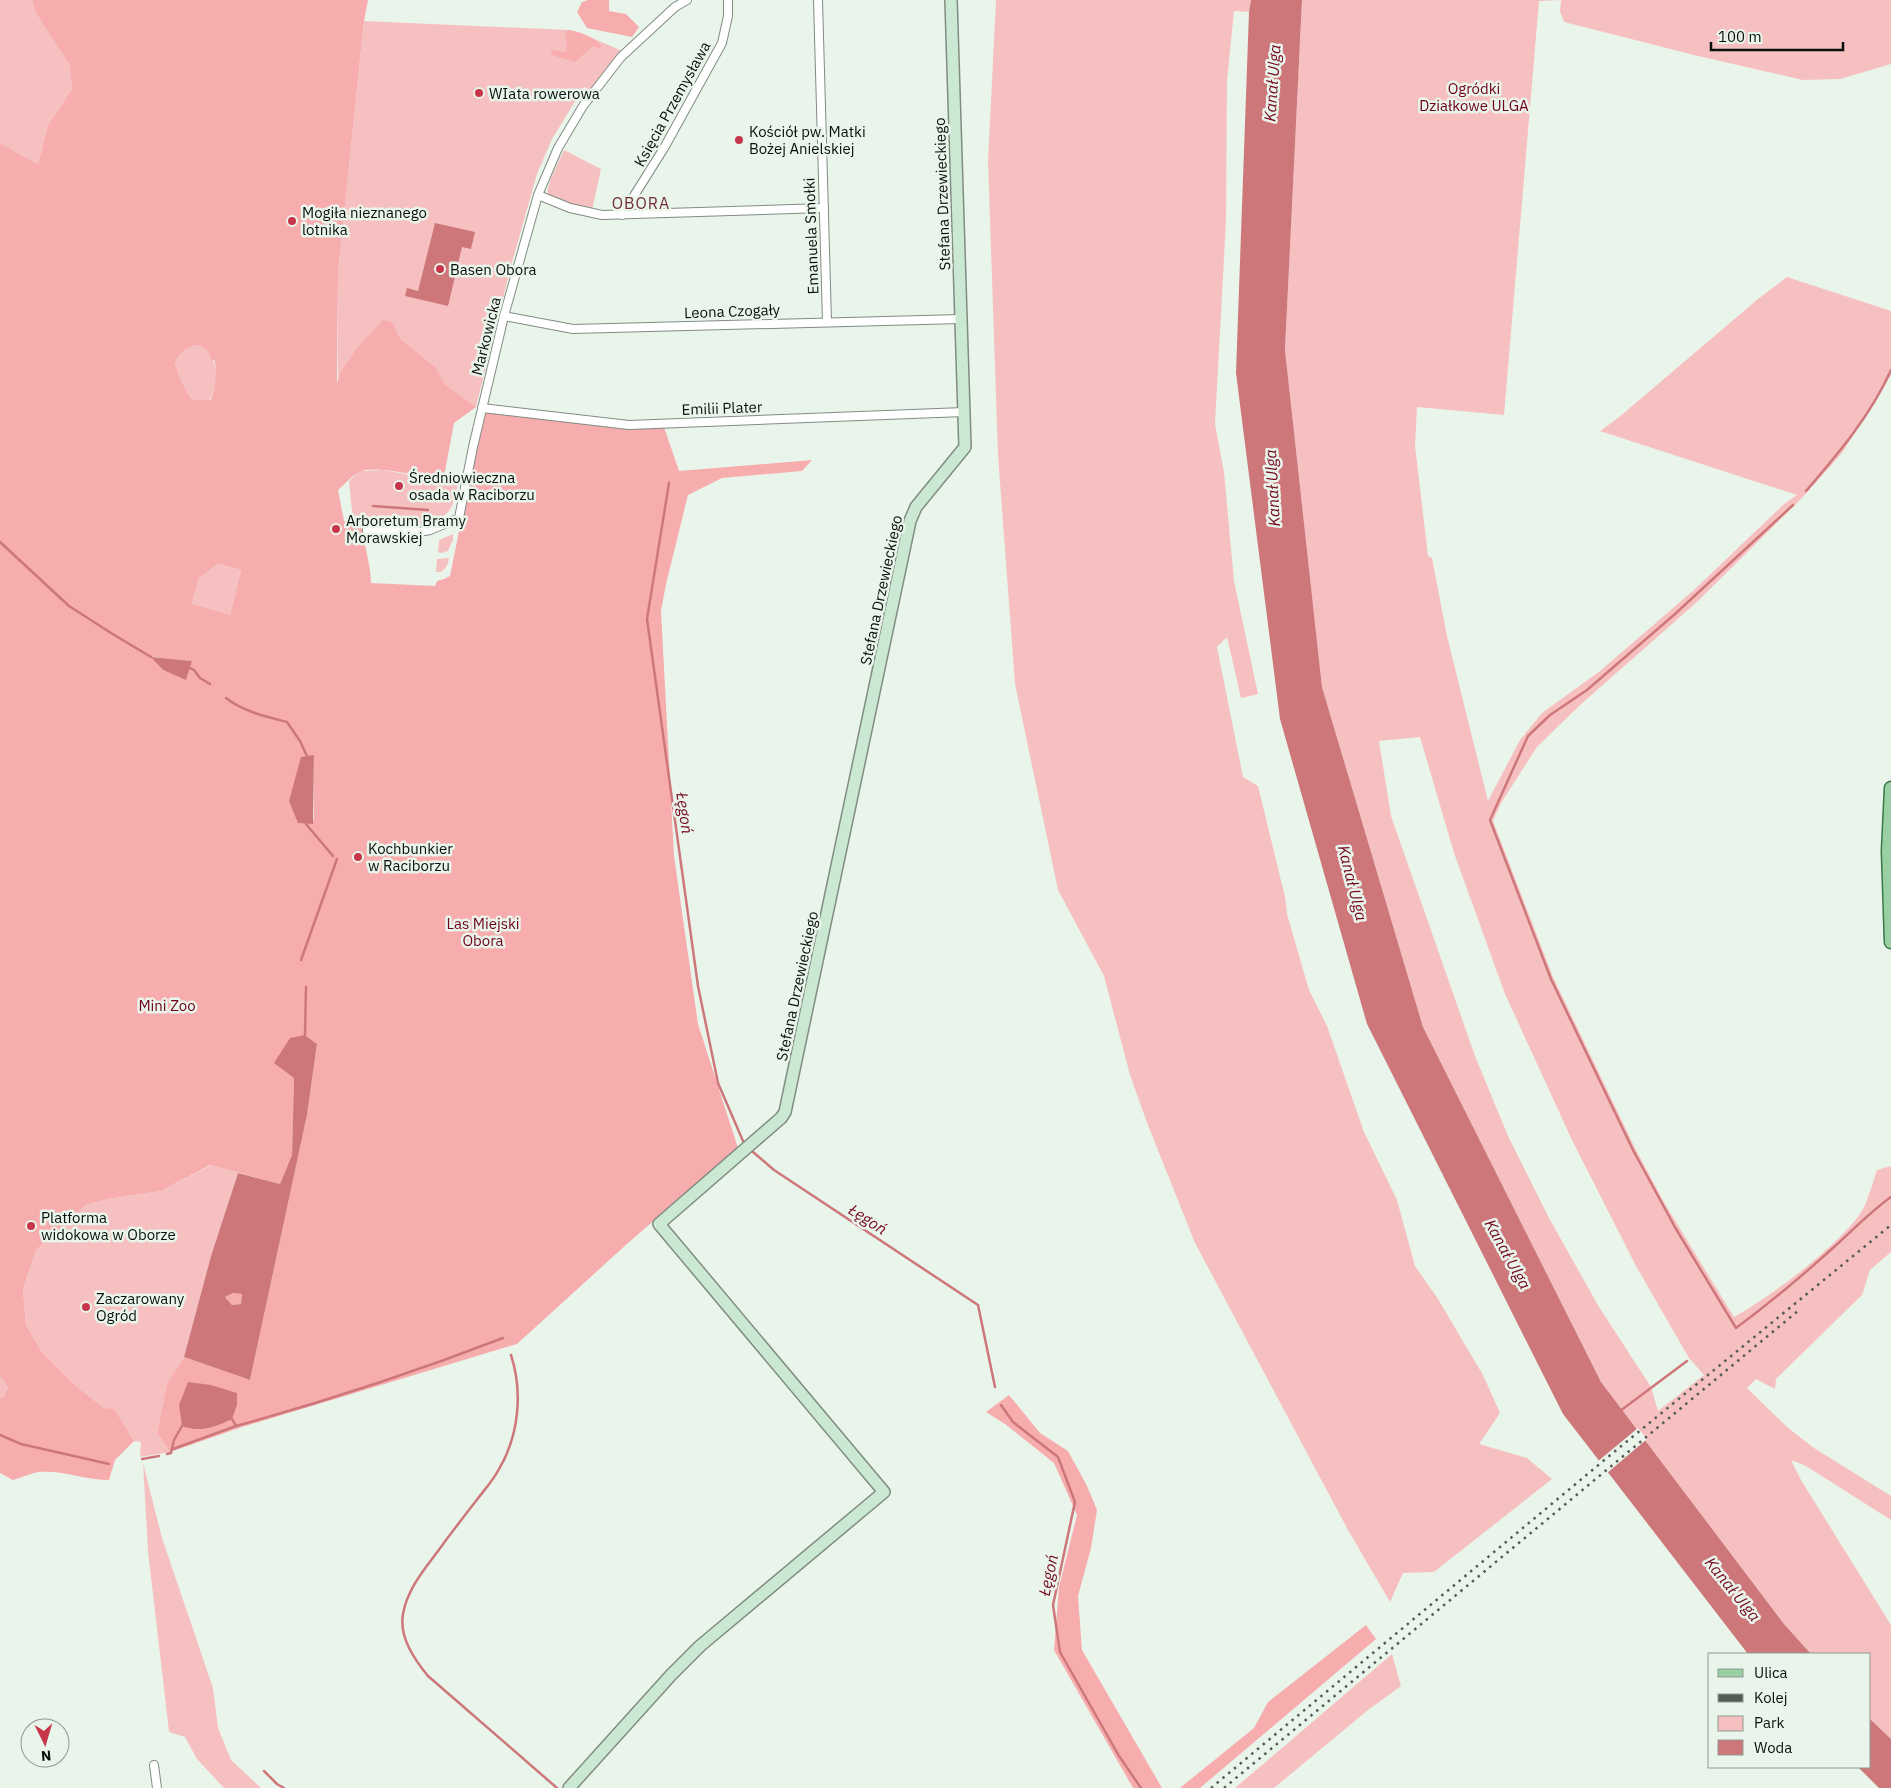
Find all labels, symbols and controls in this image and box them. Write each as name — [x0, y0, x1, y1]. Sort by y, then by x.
scale bar — [1711, 20, 1844, 52]
text: 100 m — [1718, 27, 1762, 46]
street label: Księcia Przemysława — [630, 38, 714, 170]
water label: Kanał Ulga — [1259, 44, 1285, 122]
park label: Ogródki Działkowe ULGA — [1419, 79, 1529, 115]
place label: WIata rowerowa — [489, 84, 600, 103]
marker: WIata rowerowa — [473, 87, 485, 99]
street label: Stefana Drzewieckiego — [930, 117, 954, 271]
place label: Kościół pw. Matki Bożej Anielskiej — [749, 122, 866, 158]
marker: Kościół pw. Matki Bożej Anielskiej — [733, 134, 745, 146]
street label: Emanuela Smołki — [799, 177, 823, 295]
district label: OBORA — [612, 193, 670, 213]
place label: Mogiła nieznanego lotnika — [302, 203, 427, 239]
marker: Mogiła nieznanego lotnika — [286, 215, 298, 227]
place label: Basen Obora — [450, 260, 537, 279]
marker: Basen Obora — [434, 263, 446, 275]
street label: Markowicka — [467, 295, 505, 377]
street label: Leona Czogały — [684, 300, 781, 322]
street label: Emilii Plater — [681, 397, 763, 419]
water label: Kanał Ulga — [1260, 449, 1284, 527]
place label: Średniowieczna osada w Raciborzu — [409, 468, 535, 504]
marker: Średniowieczna osada w Raciborzu — [393, 480, 405, 492]
place label: Arboretum Bramy Morawskiej — [346, 511, 467, 547]
street label: Stefana Drzewieckiego — [856, 513, 906, 667]
marker: Arboretum Bramy Morawskiej — [330, 523, 342, 535]
water label: Łęgoń — [672, 790, 698, 835]
place label: Kochbunkier w Raciborzu — [368, 839, 453, 875]
water label: Kanał Ulga — [1334, 843, 1372, 923]
marker: Kochbunkier w Raciborzu — [352, 851, 364, 863]
street label: Stefana Drzewieckiego — [772, 909, 822, 1063]
park label: Las Miejski Obora — [446, 914, 520, 950]
park label: Mini Zoo — [138, 996, 196, 1015]
water label: Łęgoń — [844, 1199, 891, 1239]
place label: Platforma widokowa w Oborze — [41, 1208, 176, 1244]
water label: Kanał Ulga — [1481, 1215, 1535, 1293]
marker: Platforma widokowa w Oborze — [25, 1220, 37, 1232]
place label: Zaczarowany Ogród — [96, 1289, 185, 1325]
marker: Zaczarowany Ogród — [80, 1301, 92, 1313]
water label: Łęgoń — [1034, 1552, 1062, 1598]
water label: Kanał Ulga — [1701, 1553, 1765, 1625]
legend — [1708, 1653, 1871, 1768]
text: Ulica — [1754, 1663, 1788, 1682]
text: Kolej — [1754, 1688, 1788, 1707]
text: Park — [1754, 1713, 1784, 1732]
north arrow — [20, 1718, 70, 1768]
text: Woda — [1754, 1738, 1792, 1757]
text: N — [40, 1747, 52, 1765]

